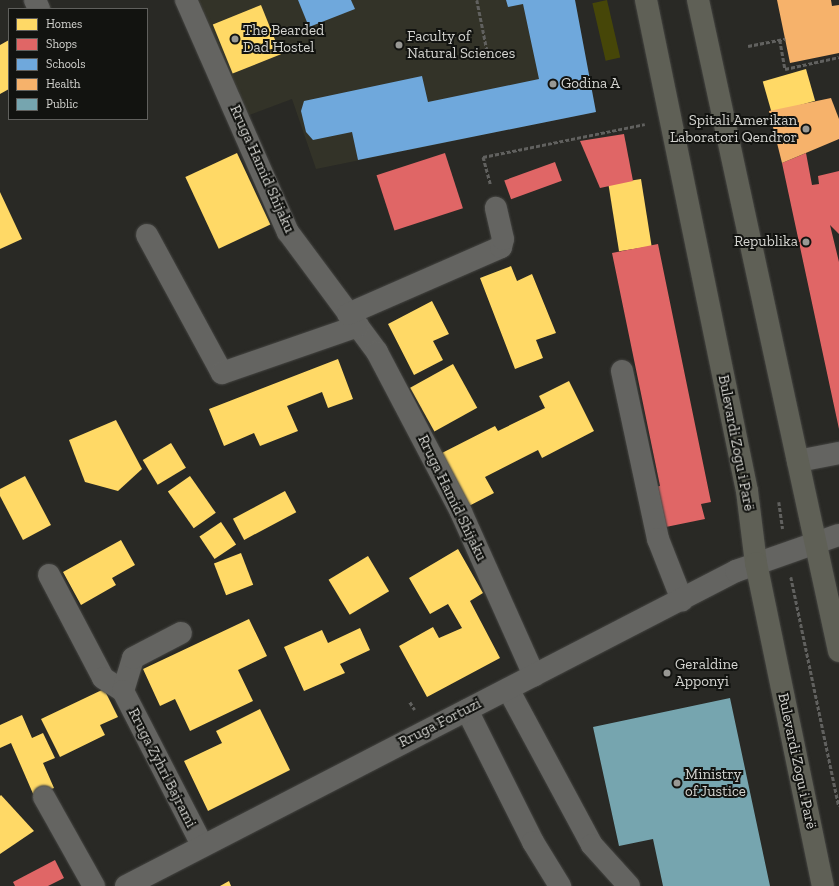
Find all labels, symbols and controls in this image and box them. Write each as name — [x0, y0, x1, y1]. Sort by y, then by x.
legend — [8, 8, 148, 120]
text: Homes — [46, 17, 82, 31]
place label: The Bearded Dad Hostel — [243, 21, 324, 56]
place label: Faculty of Natural Sciences — [407, 27, 515, 62]
marker: The Bearded Dad Hostel — [230, 34, 240, 44]
text: Shops — [46, 37, 77, 51]
marker: Faculty of Natural Sciences — [394, 40, 404, 50]
text: Schools — [46, 57, 85, 71]
place label: Godina A — [561, 75, 620, 93]
text: Health — [46, 77, 81, 91]
marker: Godina A — [548, 79, 558, 89]
text: Public — [46, 97, 78, 111]
street label: Rruga Hamid Shijaku — [226, 102, 298, 236]
place label: Spitali Amerikan Laboratori Qendror — [670, 111, 797, 146]
marker: Spitali Amerikan Laboratori Qendror — [800, 123, 812, 135]
place label: Republika — [734, 233, 798, 251]
marker: Republika — [801, 237, 811, 247]
street label: Bulevardi Zogu i Parë — [714, 373, 758, 513]
street label: Rruga Hamid Shijaku — [414, 432, 490, 564]
place label: Geraldine Apponyi — [675, 655, 738, 690]
marker: Geraldine Apponyi — [662, 668, 672, 678]
street label: Bulevardi Zogu i Parë — [774, 691, 820, 831]
street label: Rruga Fortuzi — [396, 695, 484, 751]
street label: Rruga Zyhri Bajrami — [124, 705, 200, 831]
place label: Ministry of Justice — [685, 765, 746, 800]
marker: Ministry of Justice — [672, 778, 682, 788]

